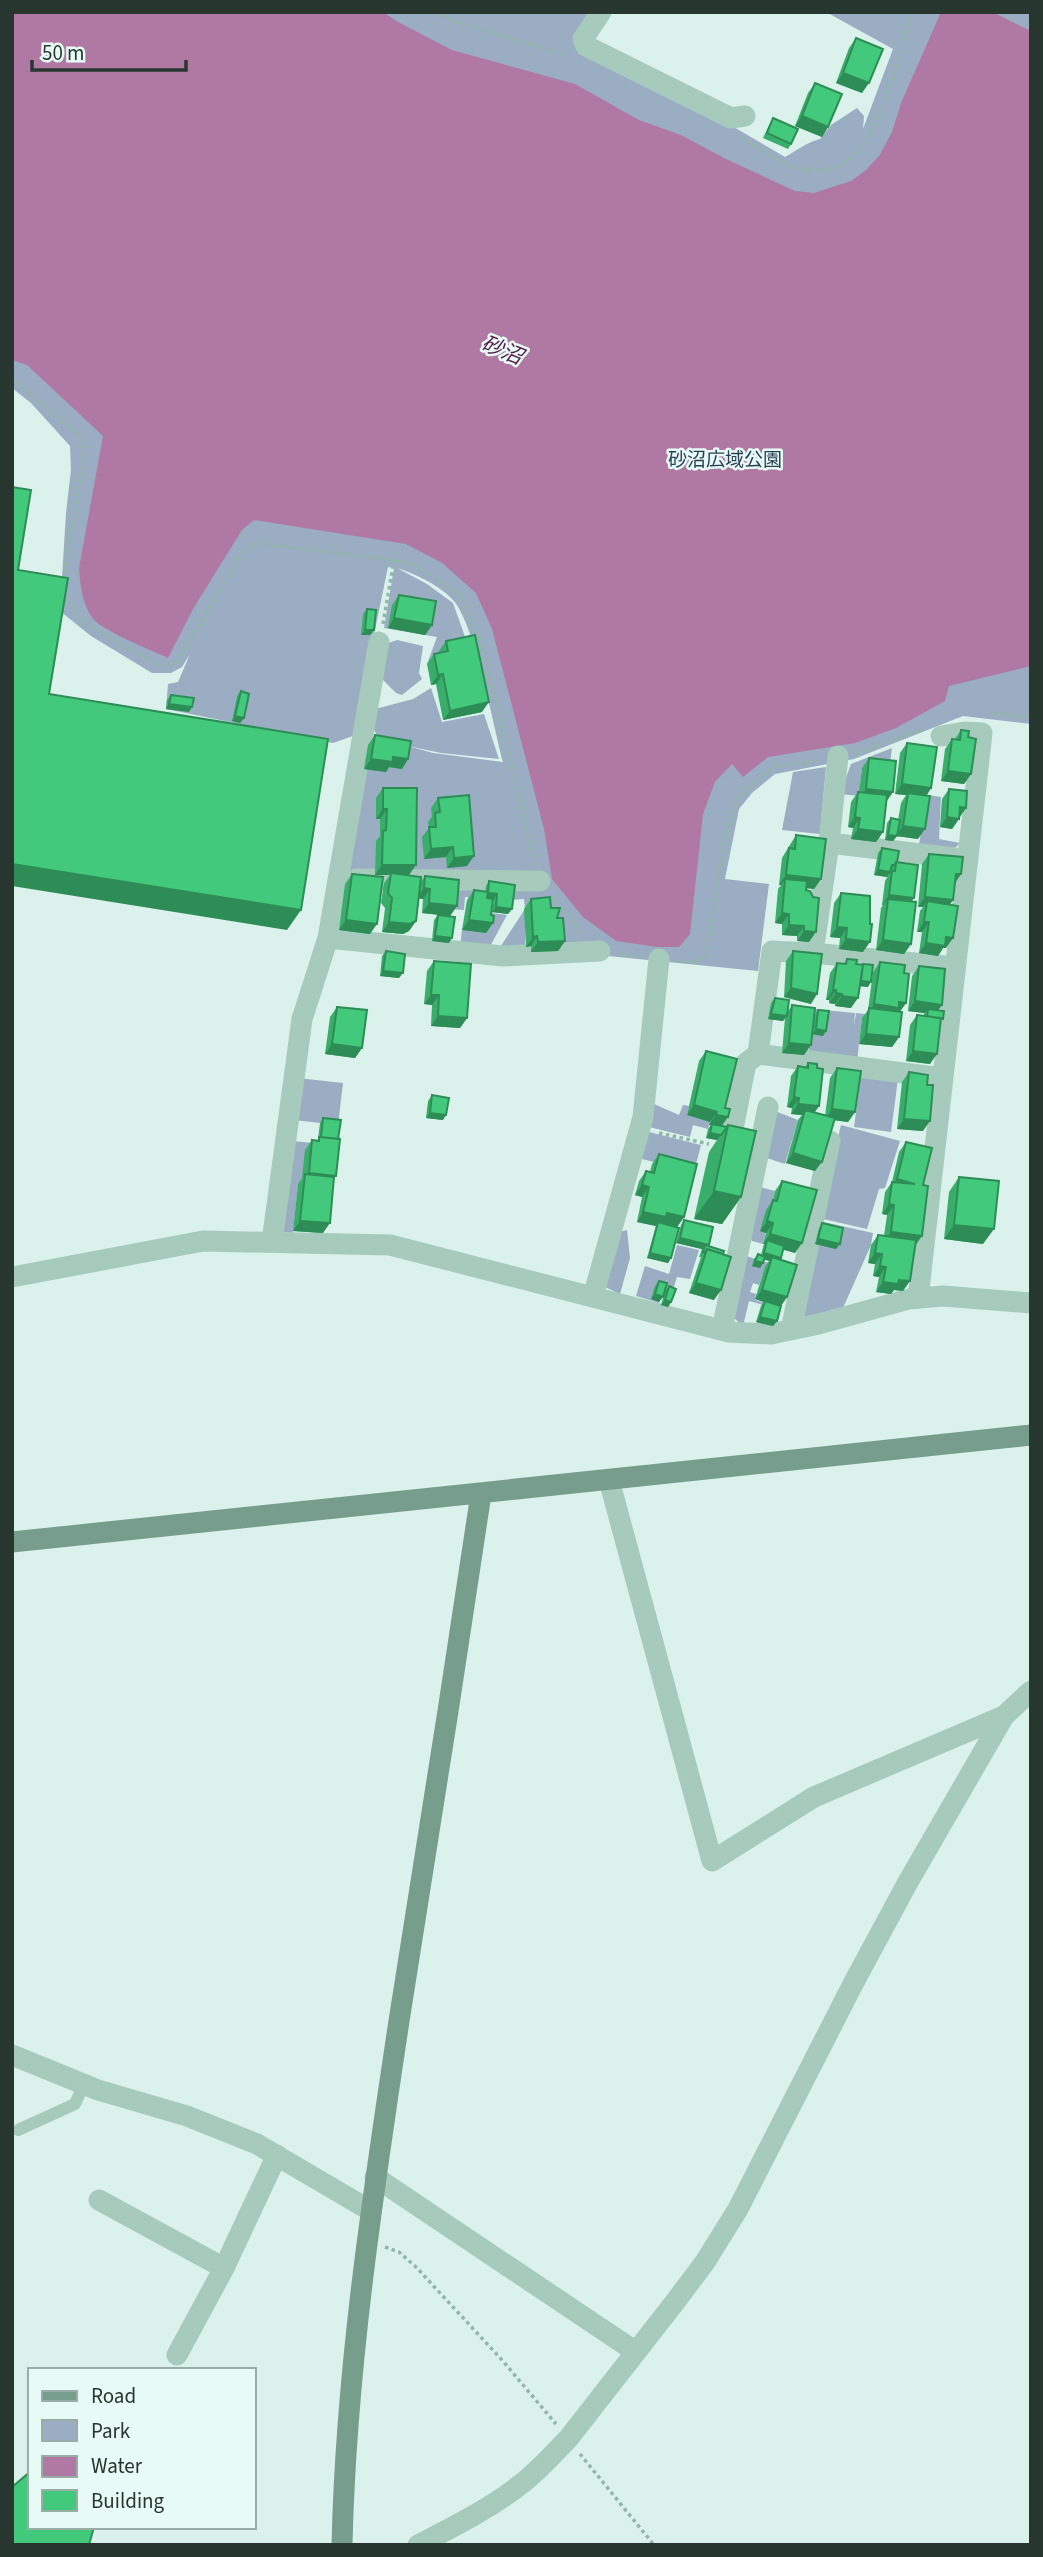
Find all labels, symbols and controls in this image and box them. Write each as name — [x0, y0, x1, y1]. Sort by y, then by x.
scale bar — [32, 28, 186, 72]
text: 50 m — [42, 38, 84, 68]
water label: 砂沼 — [477, 328, 530, 373]
park label: 砂沼広域公園 — [668, 447, 782, 474]
legend — [28, 2368, 256, 2529]
text: Road — [91, 2381, 136, 2411]
text: Park — [91, 2416, 131, 2446]
text: Water — [91, 2451, 143, 2481]
text: Building — [91, 2486, 165, 2516]

